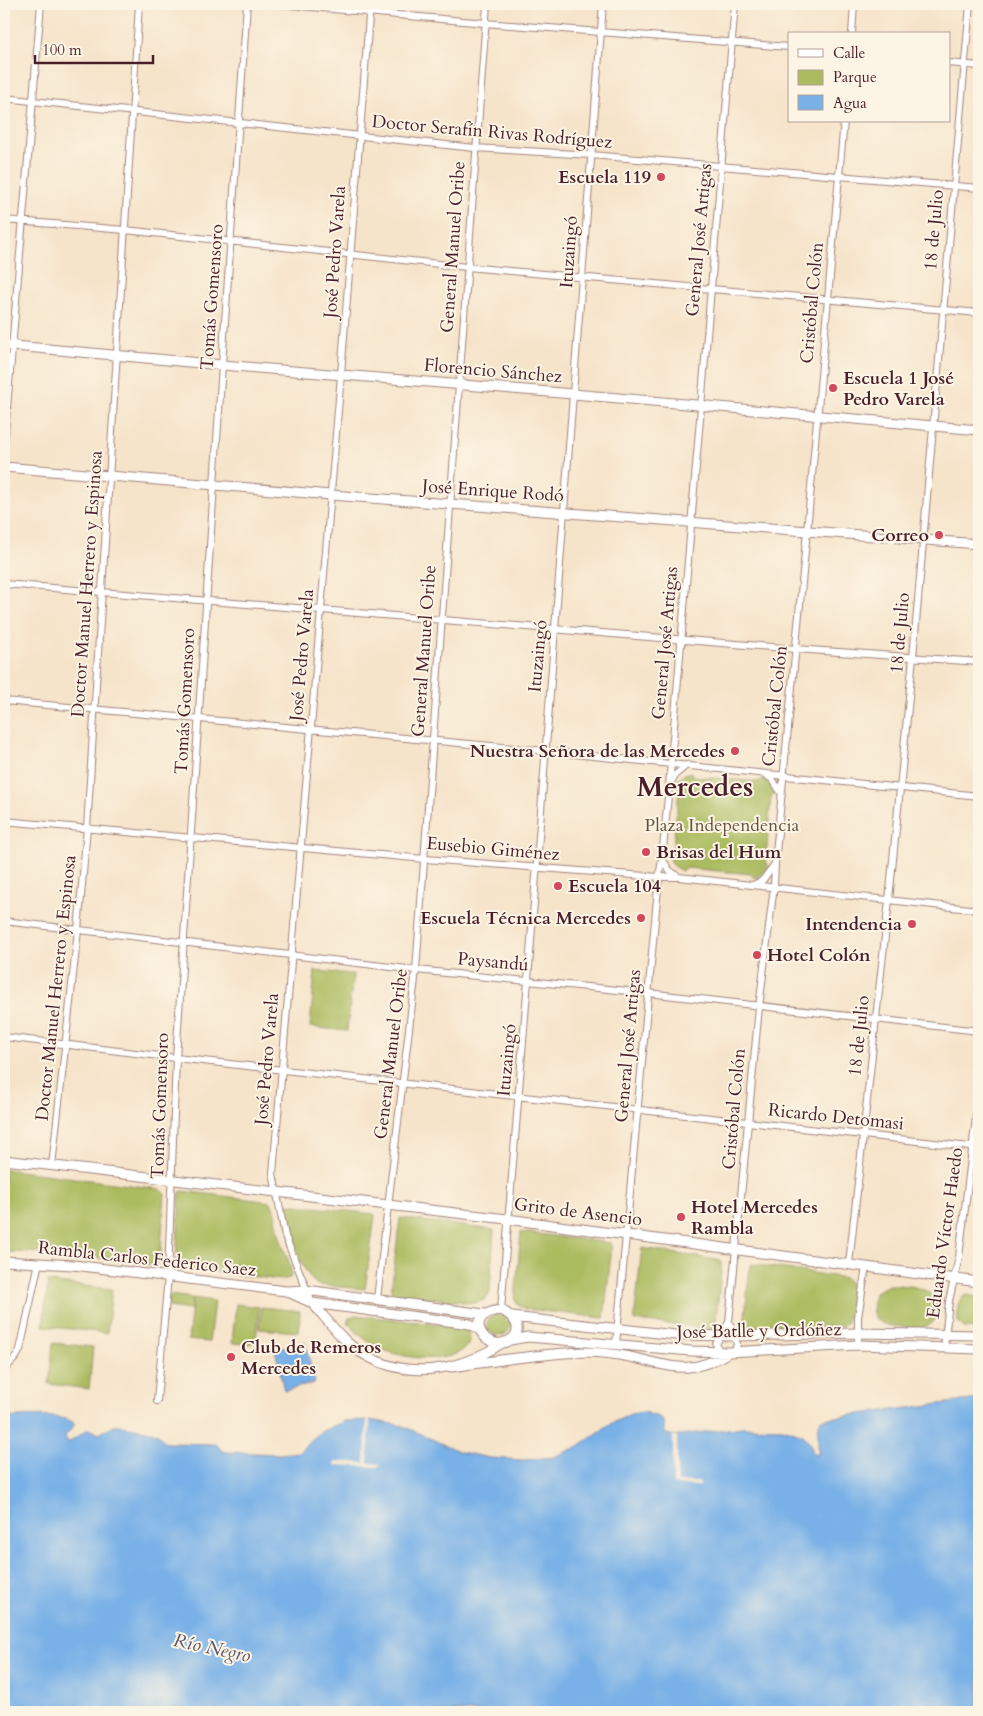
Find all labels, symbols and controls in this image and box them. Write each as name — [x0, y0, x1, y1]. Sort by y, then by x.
scale bar — [35, 32, 152, 64]
legend — [788, 32, 950, 122]
text: 100 m — [42, 40, 82, 60]
text: Calle — [833, 43, 866, 63]
text: Parque — [833, 67, 877, 87]
text: Agua — [833, 93, 867, 113]
street label: Doctor Serafín Rivas Rodríguez — [371, 109, 613, 155]
street label: General Manuel Oribe — [435, 160, 471, 334]
street label: General José Artigas — [680, 162, 718, 318]
place label: Escuela 119 — [558, 165, 651, 190]
marker: Escuela 119 — [655, 171, 667, 183]
street label: José Pedro Varela — [318, 185, 352, 322]
street label: 18 de Julio — [918, 188, 950, 272]
street label: Ituzaingó — [554, 215, 584, 289]
street label: Tomás Gomensoro — [194, 223, 230, 371]
street label: Cristóbal Colón — [794, 241, 830, 365]
street label: Florencio Sánchez — [423, 353, 563, 389]
place label: Escuela 1 José Pedro Varela — [843, 366, 954, 412]
marker: Escuela 1 José Pedro Varela — [827, 382, 839, 394]
street label: Doctor Manuel Herrero y Espinosa — [65, 450, 109, 718]
street label: José Enrique Rodó — [418, 473, 565, 508]
place label: Correo — [871, 523, 929, 548]
marker: Correo — [933, 529, 945, 541]
street label: General Manuel Oribe — [406, 564, 442, 738]
street label: General José Artigas — [646, 565, 684, 721]
street label: José Pedro Varela — [284, 588, 320, 725]
street label: 18 de Julio — [884, 591, 916, 675]
street label: Ituzaingó — [522, 618, 554, 693]
street label: Tomás Gomensoro — [169, 627, 201, 775]
street label: Cristóbal Colón — [756, 643, 794, 768]
place label: Nuestra Señora de las Mercedes — [470, 739, 725, 764]
marker: Nuestra Señora de las Mercedes — [729, 745, 741, 757]
district label: Mercedes — [637, 768, 753, 806]
park label: Plaza Independencia — [645, 813, 800, 838]
street label: Eusebio Giménez — [425, 831, 561, 867]
place label: Brisas del Hum — [656, 840, 782, 865]
marker: Brisas del Hum — [640, 846, 652, 858]
street label: Doctor Manuel Herrero y Espinosa — [30, 854, 82, 1122]
place label: Escuela 104 — [568, 874, 661, 899]
marker: Escuela 104 — [552, 880, 564, 892]
place label: Escuela Técnica Mercedes — [420, 906, 631, 931]
marker: Escuela Técnica Mercedes — [635, 912, 647, 924]
place label: Intendencia — [805, 912, 902, 937]
marker: Intendencia — [906, 918, 918, 930]
place label: Hotel Colón — [767, 943, 871, 968]
street label: Paysandú — [456, 946, 530, 978]
marker: Hotel Colón — [751, 949, 763, 961]
street label: General Manuel Oribe — [368, 967, 414, 1141]
street label: General José Artigas — [609, 968, 647, 1124]
street label: José Pedro Varela — [249, 992, 285, 1129]
street label: 18 de Julio — [842, 994, 876, 1078]
street label: Ituzaingó — [491, 1022, 523, 1097]
street label: Tomás Gomensoro — [145, 1032, 175, 1180]
street label: Cristóbal Colón — [716, 1047, 752, 1171]
street label: Ricardo Detomasi — [767, 1097, 905, 1137]
street label: Eduardo Víctor Haedo — [921, 1145, 969, 1320]
street label: Grito de Asencio — [512, 1192, 644, 1232]
place label: Hotel Mercedes Rambla — [691, 1195, 818, 1241]
marker: Hotel Mercedes Rambla — [675, 1211, 687, 1223]
street label: Rambla Carlos Federico Saez — [37, 1235, 257, 1283]
street label: José Batlle y Ordóñez — [673, 1317, 842, 1345]
place label: Club de Remeros Mercedes — [241, 1335, 381, 1381]
marker: Club de Remeros Mercedes — [225, 1351, 237, 1363]
water label: Río Negro — [171, 1627, 253, 1669]

